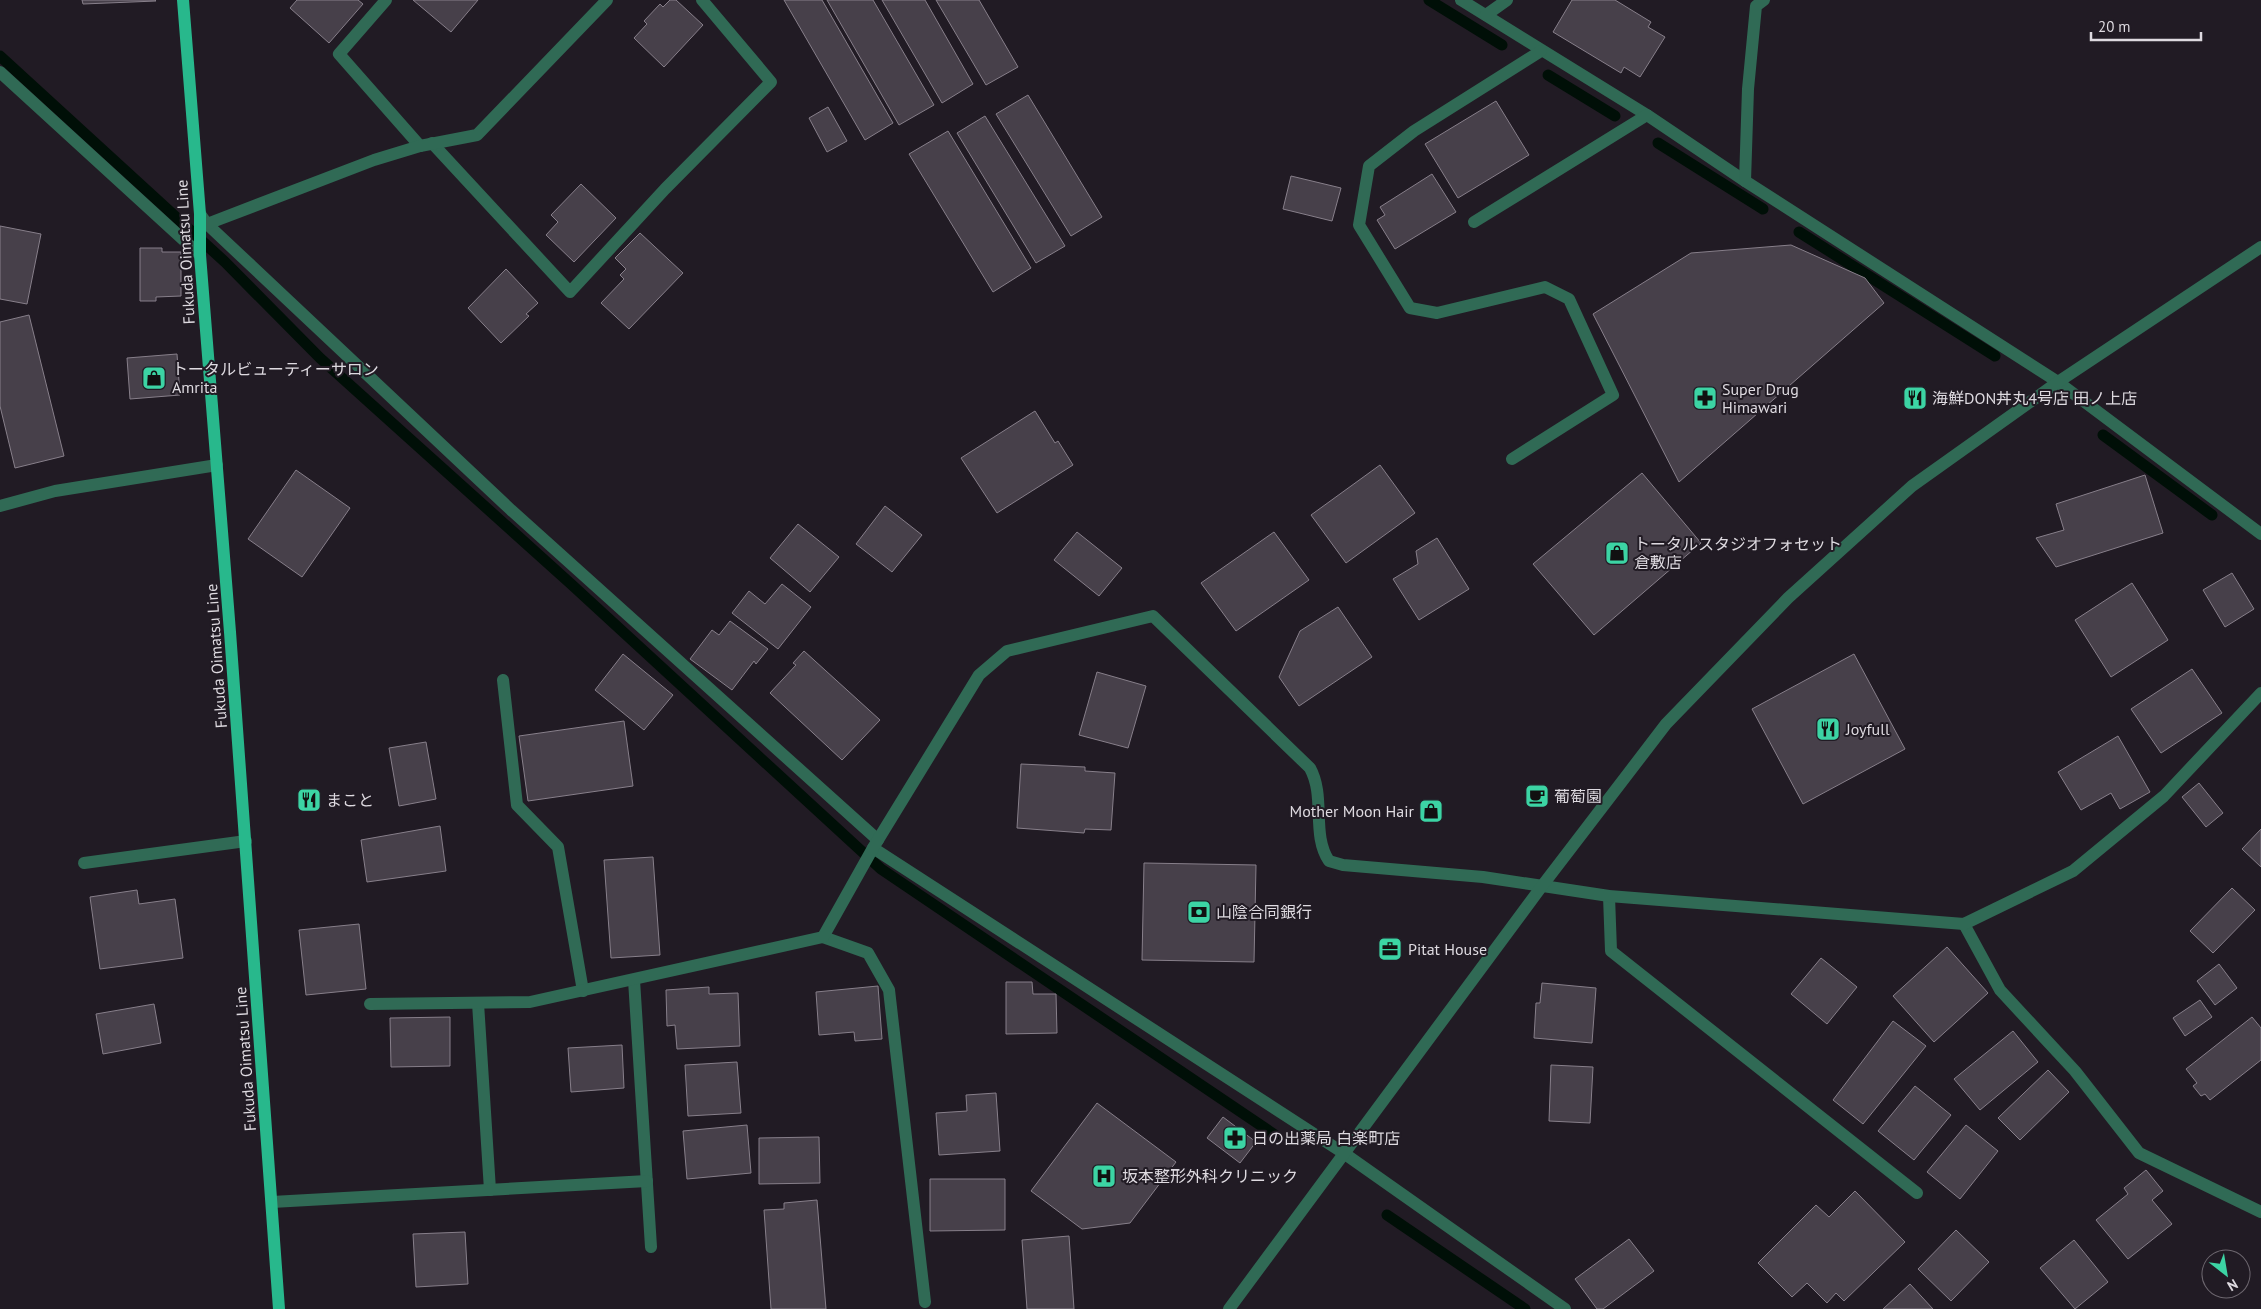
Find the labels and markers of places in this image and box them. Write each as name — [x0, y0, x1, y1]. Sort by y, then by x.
place label: トータルビューティーサロン Amrita — [172, 359, 379, 397]
shop icon: トータルビューティーサロン Amrita — [141, 365, 167, 391]
place label: Super Drug Himawari — [1722, 379, 1799, 417]
pharmacy icon: Super Drug Himawari — [1692, 385, 1718, 411]
restaurant icon: 海鮮DON丼丸4号店 田ノ上店 — [1902, 385, 1928, 411]
place label: 海鮮DON丼丸4号店 田ノ上店 — [1932, 388, 2137, 408]
place label: トータルスタジオフォセット 倉敷店 — [1634, 534, 1842, 572]
shop icon: トータルスタジオフォセット 倉敷店 — [1604, 540, 1630, 566]
restaurant icon: Joyfull — [1815, 716, 1841, 742]
place label: Joyfull — [1845, 719, 1890, 739]
cafe icon: 葡萄園 — [1524, 783, 1550, 809]
place label: 葡萄園 — [1554, 786, 1602, 806]
restaurant icon: まこと — [296, 787, 322, 813]
place label: まこと — [326, 790, 374, 810]
shop icon: Mother Moon Hair — [1418, 798, 1444, 824]
place label: Mother Moon Hair — [1290, 801, 1415, 821]
bank icon: 山陰合同銀行 — [1186, 899, 1212, 925]
place label: 山陰合同銀行 — [1216, 902, 1312, 922]
office icon: Pitat House — [1377, 936, 1403, 962]
place label: Pitat House — [1408, 939, 1487, 959]
pharmacy icon: 日の出薬局 白楽町店 — [1222, 1125, 1248, 1151]
place label: 日の出薬局 白楽町店 — [1252, 1128, 1400, 1148]
hospital icon: 坂本整形外科クリニック — [1091, 1163, 1117, 1189]
place label: 坂本整形外科クリニック — [1122, 1166, 1298, 1186]

